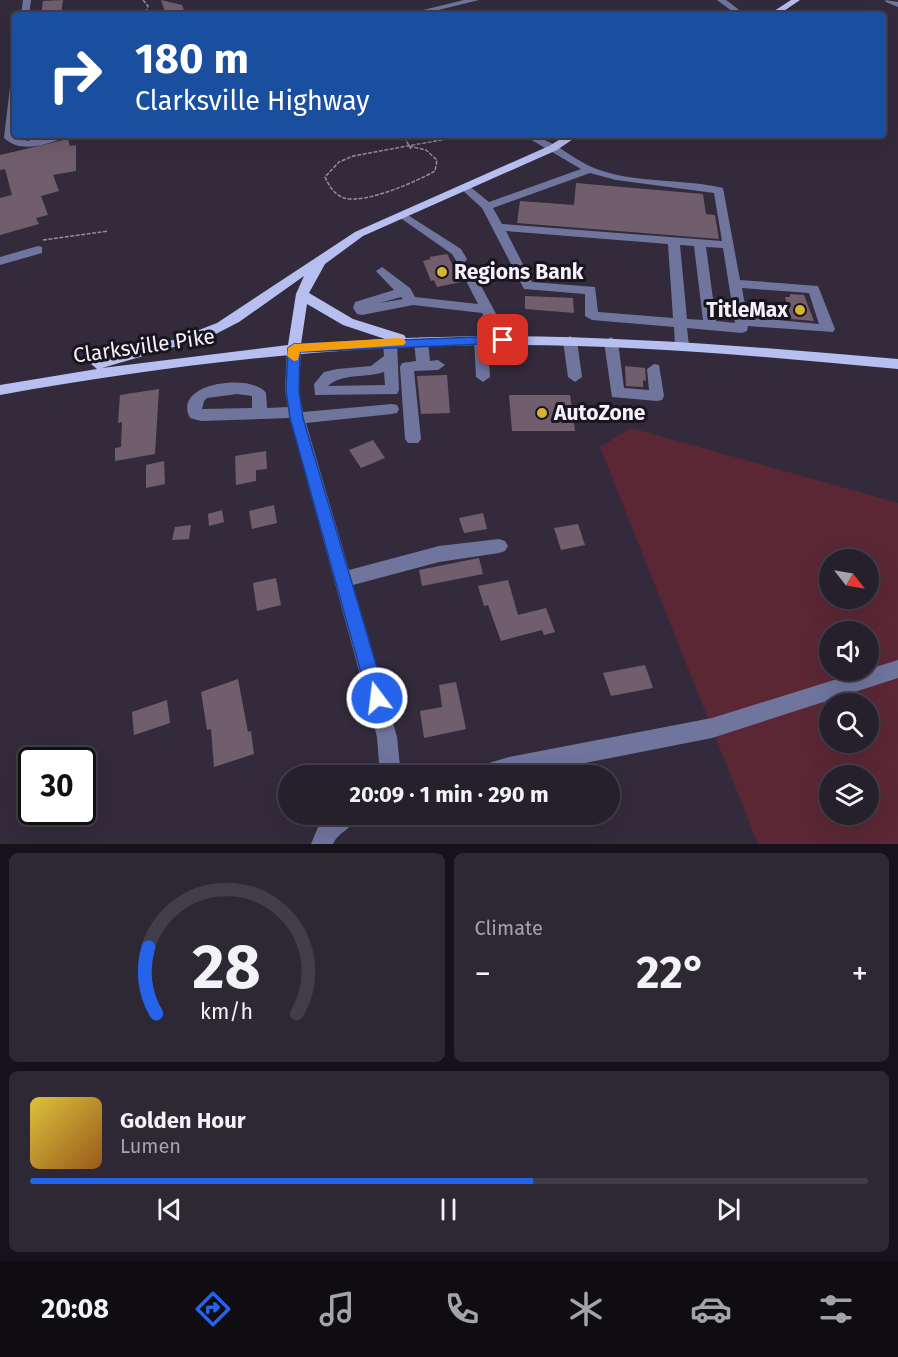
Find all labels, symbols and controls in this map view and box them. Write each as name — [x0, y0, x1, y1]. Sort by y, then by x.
text: 180 m — [135, 34, 249, 84]
icon: right — [36, 36, 114, 114]
text: Clarksville Highway — [135, 85, 369, 117]
place label: Regions Bank — [454, 259, 584, 285]
marker: Regions Bank — [435, 265, 449, 279]
place label: TitleMax — [706, 297, 788, 323]
marker: TitleMax — [793, 303, 807, 317]
pin — [477, 314, 528, 365]
street label: Clarksville Pike — [71, 323, 217, 369]
icon: arrive — [486, 323, 519, 356]
place label: AutoZone — [553, 400, 646, 426]
marker: AutoZone — [535, 406, 549, 420]
north arrow — [819, 549, 879, 609]
map controls — [819, 549, 879, 825]
button: sound — [819, 621, 879, 681]
position arrow — [345, 666, 409, 730]
button: search — [819, 693, 879, 753]
speed limit sign: 30 — [18, 747, 96, 825]
button: layers — [819, 765, 879, 825]
text: 20:09 · 1 min · 290 m — [350, 781, 548, 808]
text: Climate — [475, 916, 543, 940]
text: 28 — [192, 930, 261, 1005]
text: 22° — [636, 946, 706, 1000]
text: − — [475, 954, 491, 994]
text: + — [852, 954, 868, 994]
text: km/h — [200, 1000, 253, 1026]
text: Golden Hour — [120, 1107, 246, 1134]
text: Lumen — [120, 1134, 181, 1158]
icon: previous — [153, 1193, 186, 1226]
icon: pause — [432, 1193, 465, 1226]
icon: next — [712, 1193, 745, 1226]
icon: directions — [192, 1288, 234, 1330]
icon: music — [316, 1288, 358, 1330]
icon: phone — [441, 1288, 483, 1330]
icon: climate — [565, 1288, 607, 1330]
icon: car — [690, 1288, 732, 1330]
icon: filters — [815, 1288, 857, 1330]
text: 20:08 — [41, 1293, 109, 1325]

